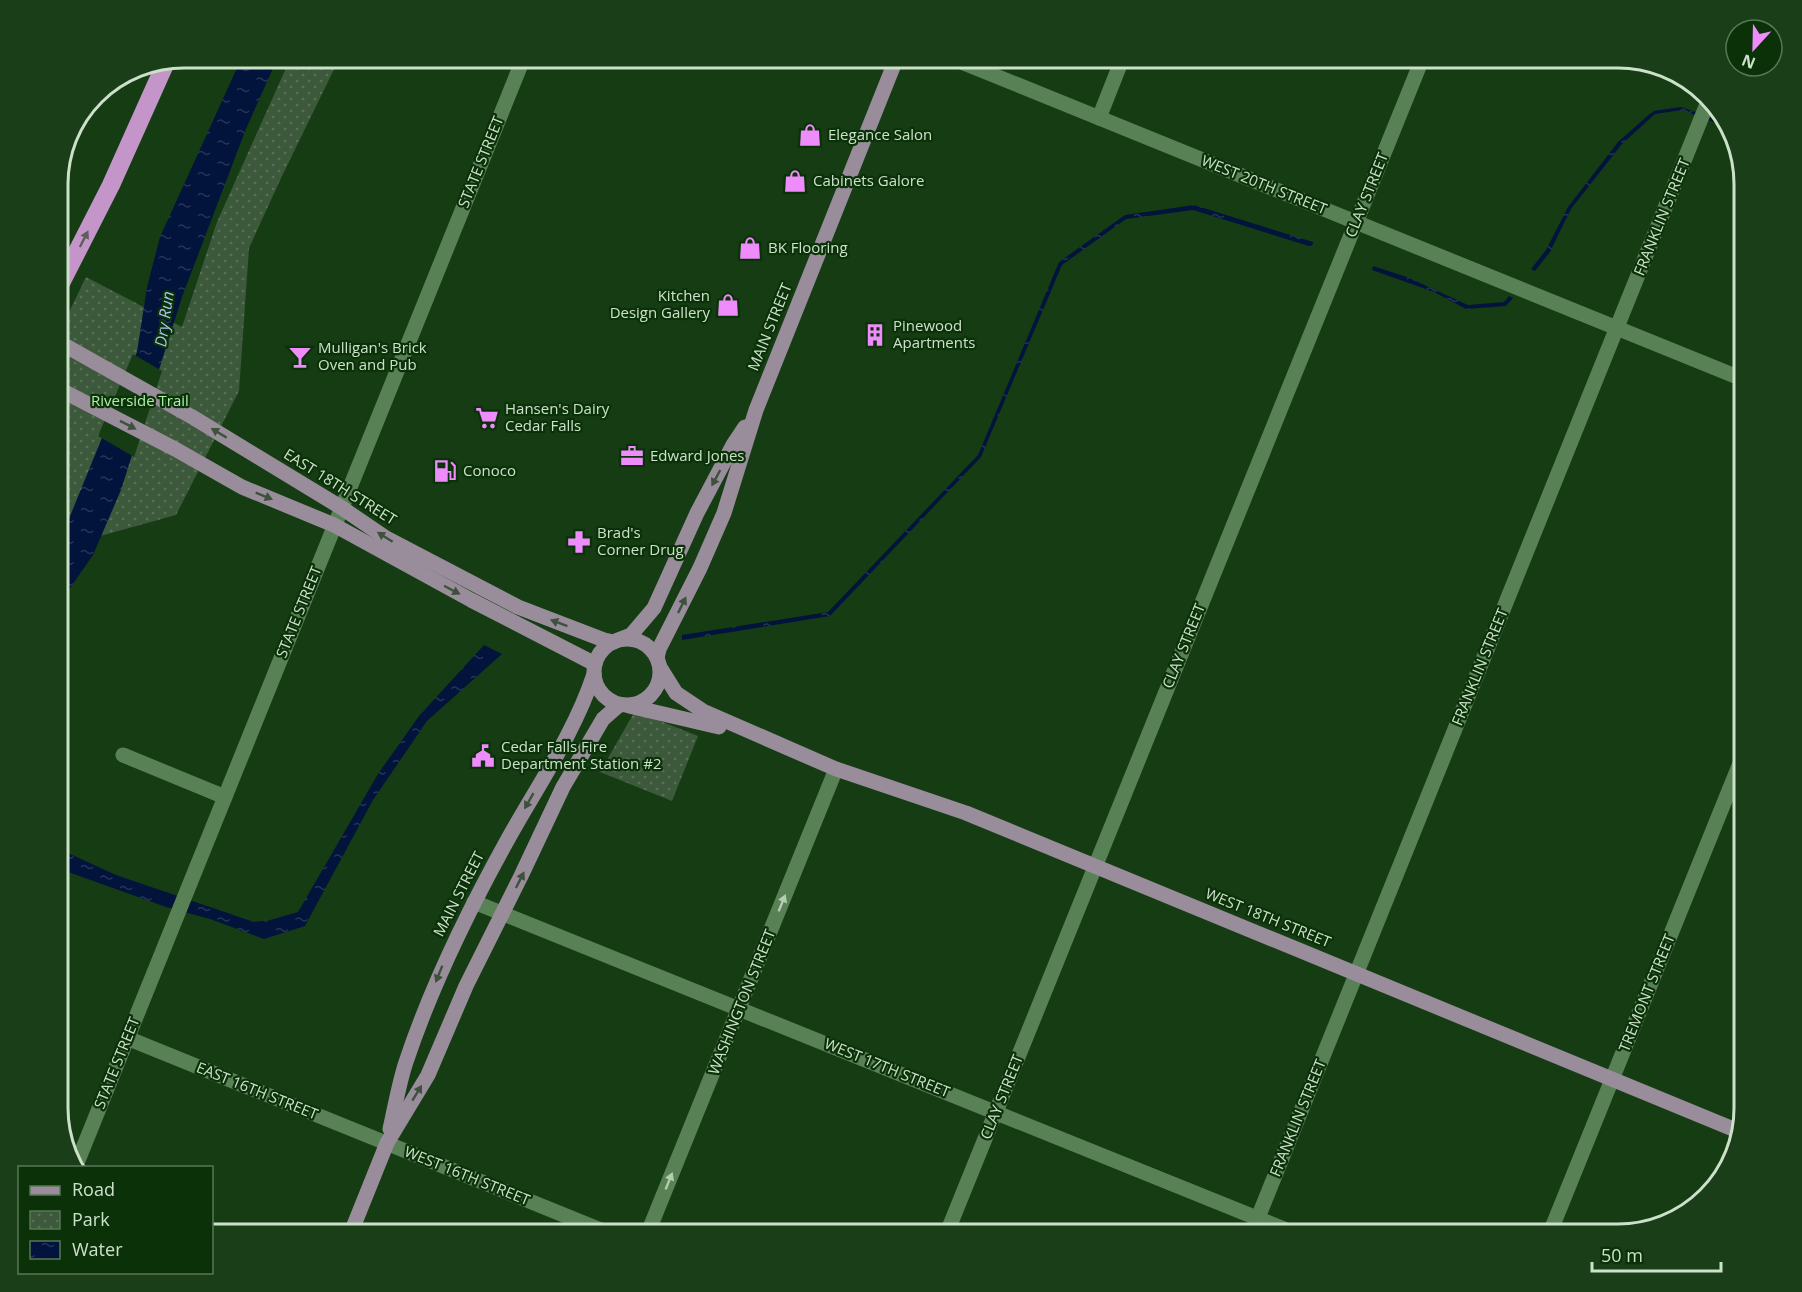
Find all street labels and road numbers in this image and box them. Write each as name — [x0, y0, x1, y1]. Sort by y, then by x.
street label: STATE STREET — [453, 112, 508, 210]
street label: CLAY STREET — [1340, 149, 1392, 240]
street label: WEST 20TH STREET — [1199, 150, 1331, 219]
street label: FRANKLIN STREET — [1628, 154, 1694, 278]
street label: MAIN STREET — [742, 279, 796, 374]
street label: EAST 18TH STREET — [280, 443, 401, 529]
street label: STATE STREET — [271, 562, 326, 660]
street label: CLAY STREET — [1157, 600, 1209, 691]
street label: FRANKLIN STREET — [1446, 604, 1512, 728]
street label: MAIN STREET — [428, 847, 488, 940]
street label: WEST 18TH STREET — [1203, 883, 1335, 952]
street label: WASHINGTON STREET — [703, 925, 780, 1077]
street label: TREMONT STREET — [1613, 930, 1679, 1054]
street label: STATE STREET — [89, 1013, 144, 1111]
street label: WEST 17TH STREET — [822, 1033, 954, 1102]
street label: CLAY STREET — [975, 1051, 1027, 1142]
street label: FRANKLIN STREET — [1264, 1055, 1330, 1179]
street label: EAST 16TH STREET — [194, 1057, 322, 1124]
street label: WEST 16TH STREET — [402, 1141, 534, 1210]

